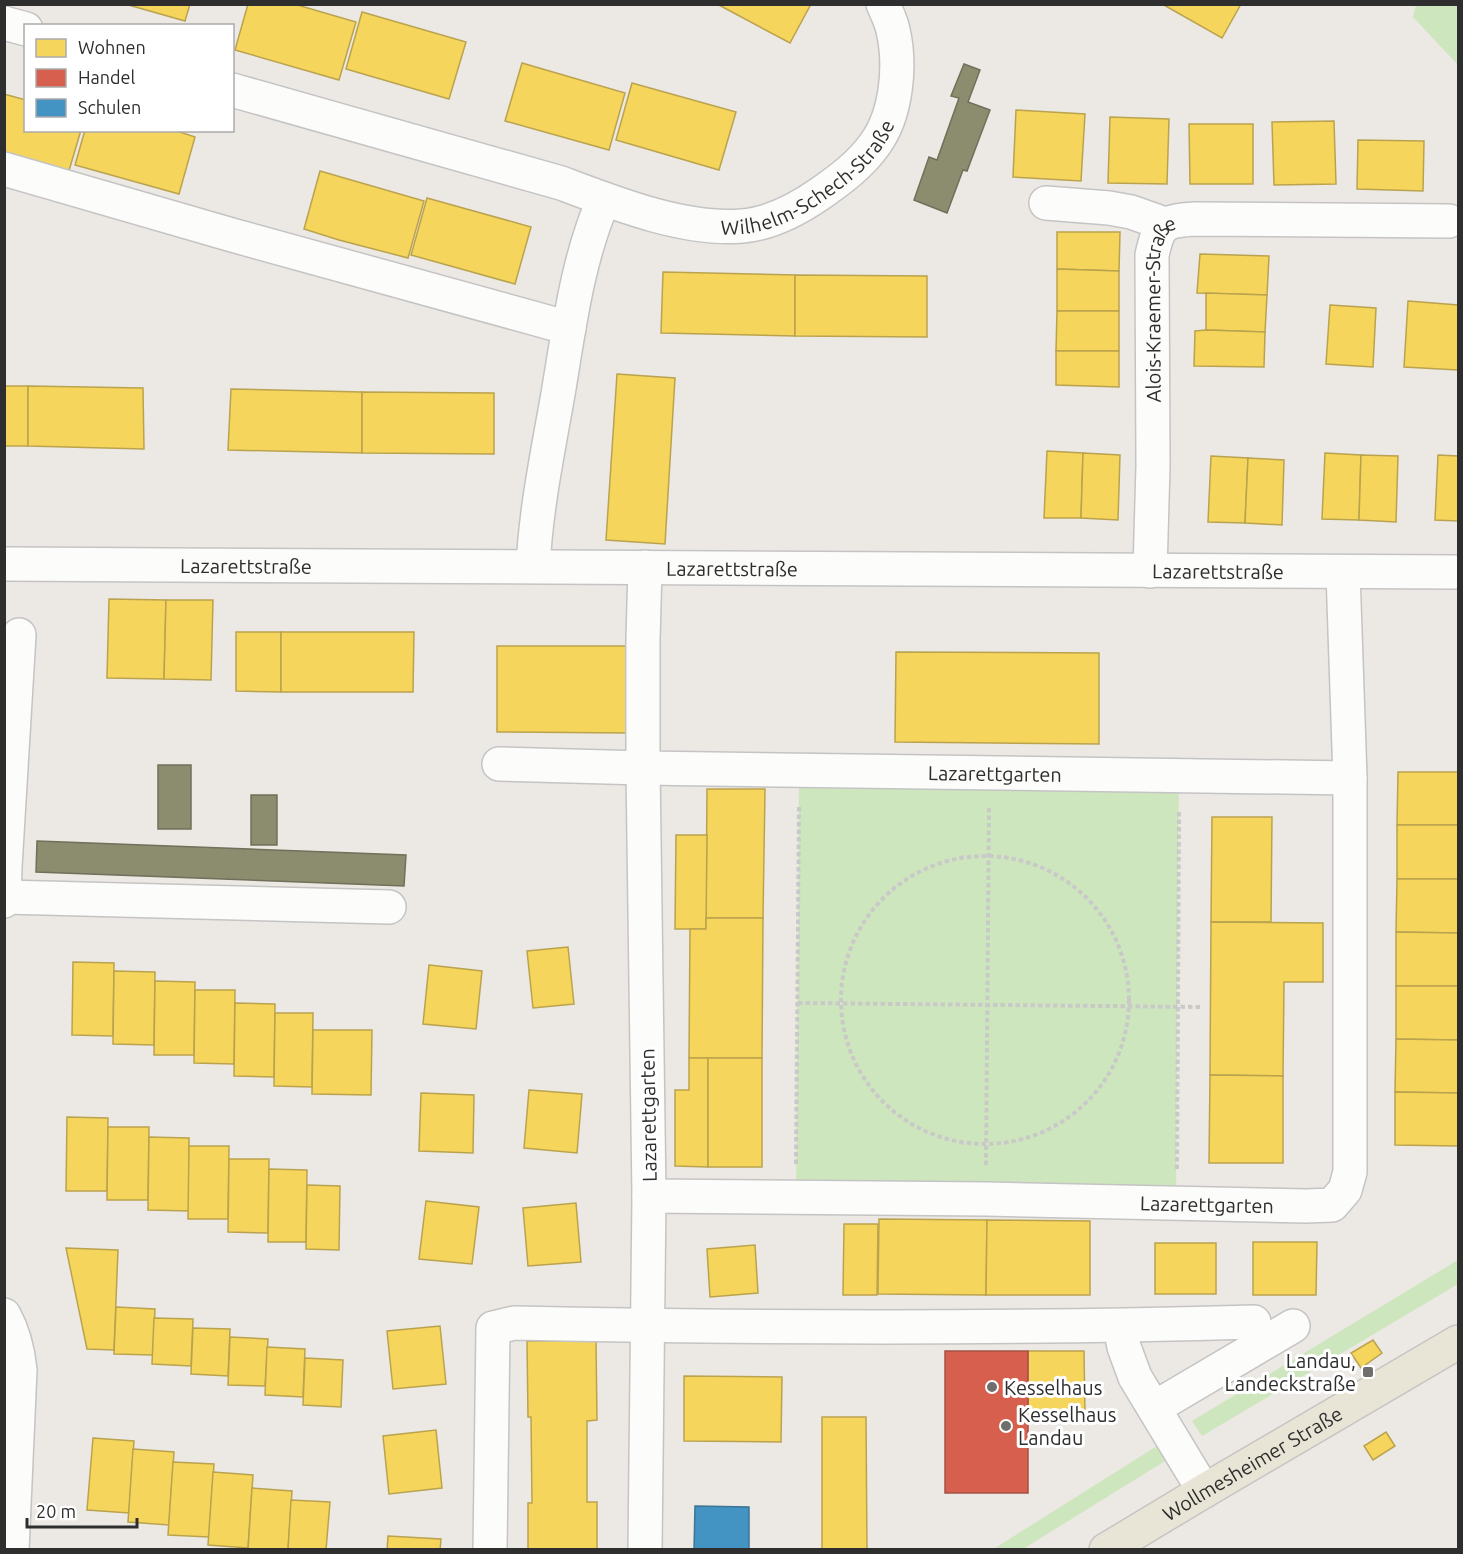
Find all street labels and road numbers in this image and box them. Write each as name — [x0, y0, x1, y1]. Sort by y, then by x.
street label: Wilhelm-Schech-Straße — [721, 116, 898, 238]
street label: Alois-Kraemer-Straße — [1140, 210, 1179, 403]
street label: Lazarettstraße — [180, 553, 312, 577]
street label: Lazarettstraße — [666, 556, 798, 580]
street label: Lazarettstraße — [1152, 559, 1284, 583]
street label: Lazarettgarten — [928, 761, 1062, 785]
street label: Lazarettgarten — [635, 1048, 661, 1182]
street label: Lazarettgarten — [1140, 1191, 1274, 1217]
street label: Wollmesheimer Straße — [1158, 1401, 1346, 1525]

